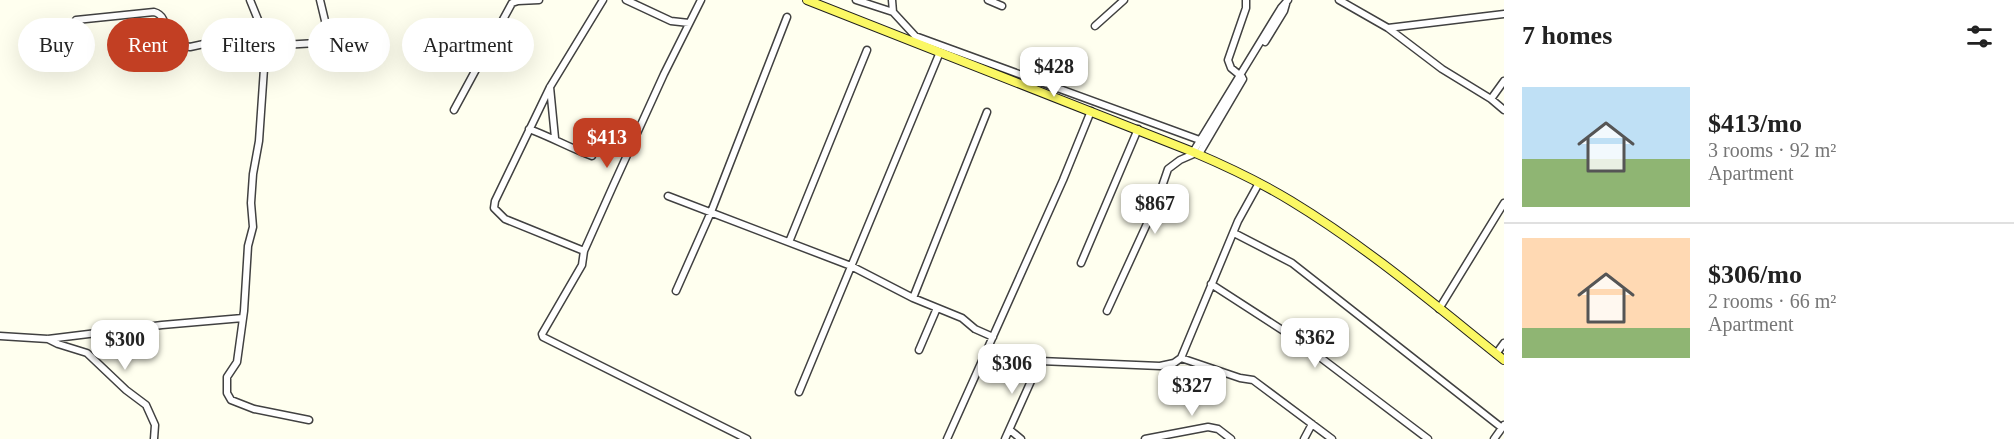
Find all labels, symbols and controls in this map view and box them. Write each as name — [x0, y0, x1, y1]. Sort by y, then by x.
chip: Buy — [18, 18, 95, 72]
chip: Rent — [107, 18, 189, 72]
chip: Filters — [201, 18, 296, 72]
chip: New — [308, 18, 390, 72]
chip: Apartment — [402, 18, 534, 72]
icon: filters — [1963, 20, 1996, 53]
text: 7 homes — [1522, 21, 1612, 50]
pin: $428 — [1018, 47, 1090, 98]
text: $428 — [1034, 55, 1074, 77]
text: $413/mo — [1708, 109, 1802, 138]
icon: home — [1570, 111, 1642, 183]
pin: $413 — [571, 118, 643, 169]
text: $413 — [587, 126, 627, 148]
text: 3 rooms · 92 m² — [1708, 139, 1836, 161]
text: Apartment — [1708, 162, 1794, 184]
pin: $867 — [1119, 184, 1191, 235]
text: $867 — [1135, 192, 1175, 214]
text: $306/mo — [1708, 260, 1802, 289]
icon: home — [1570, 262, 1642, 334]
text: 2 rooms · 66 m² — [1708, 290, 1836, 312]
text: Apartment — [1708, 313, 1794, 335]
pin: $362 — [1279, 318, 1351, 369]
pin: $300 — [89, 320, 161, 371]
text: $362 — [1295, 326, 1335, 348]
text: $300 — [105, 328, 145, 350]
pin: $306 — [976, 344, 1048, 395]
text: $306 — [992, 352, 1032, 374]
pin: $327 — [1156, 366, 1228, 417]
text: $327 — [1172, 374, 1212, 396]

